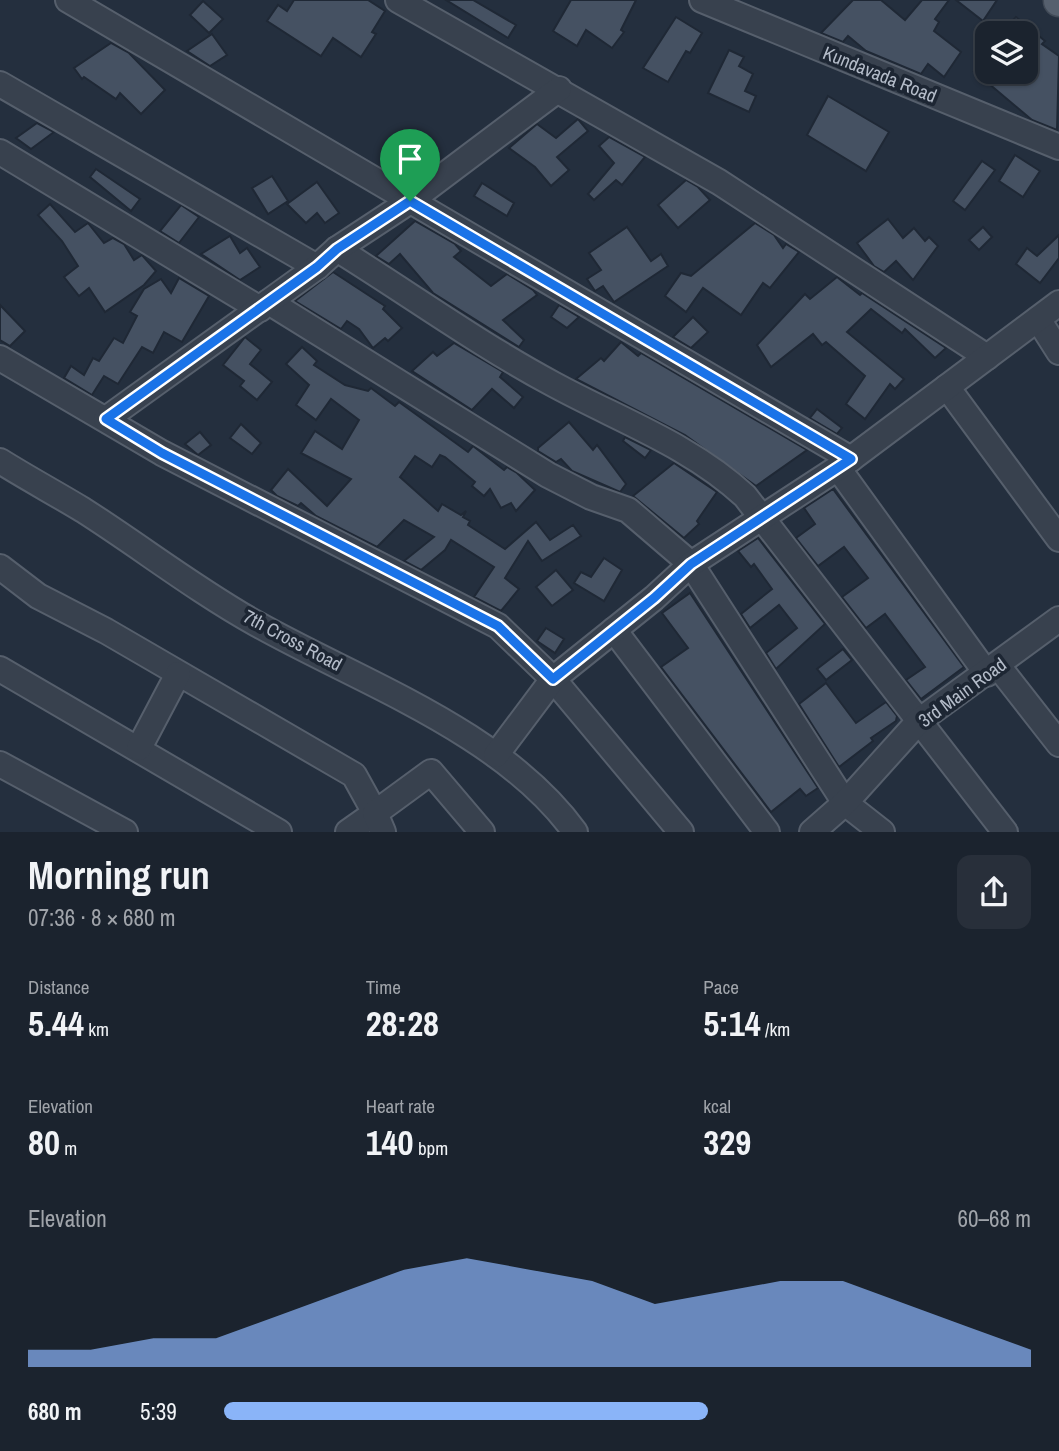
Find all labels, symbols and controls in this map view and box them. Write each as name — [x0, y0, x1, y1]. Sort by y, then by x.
map controls — [975, 21, 1038, 84]
button: layers — [975, 21, 1038, 84]
street label: Kundavada Road — [819, 39, 941, 109]
pin — [380, 129, 440, 201]
icon: arrive — [391, 140, 429, 178]
street label: 7th Cross Road — [239, 603, 347, 677]
street label: 3rd Main Road — [913, 651, 1011, 733]
text: Morning run — [28, 850, 210, 901]
button: share — [957, 855, 1031, 929]
text: 07:36 · 8 × 680 m — [28, 902, 175, 933]
text: Distance — [28, 974, 89, 1000]
text: Time — [366, 974, 401, 1000]
text: Pace — [703, 974, 739, 1000]
text: 5.44 — [28, 1000, 84, 1047]
text: 28:28 — [366, 1000, 439, 1047]
text: 5:14 — [703, 1000, 761, 1047]
text: km — [84, 1016, 109, 1042]
text: /km — [761, 1016, 790, 1042]
text: Elevation — [28, 1093, 93, 1119]
text: Heart rate — [366, 1093, 435, 1119]
text: kcal — [703, 1093, 731, 1119]
text: 80 — [28, 1119, 60, 1166]
text: 140 — [366, 1119, 414, 1166]
text: 329 — [703, 1119, 751, 1166]
text: m — [60, 1135, 77, 1161]
text: bpm — [414, 1135, 448, 1161]
text: Elevation — [28, 1203, 107, 1234]
text: 60–68 m — [958, 1203, 1031, 1234]
text: 680 m — [28, 1396, 81, 1427]
text: 5:39 — [140, 1396, 177, 1427]

